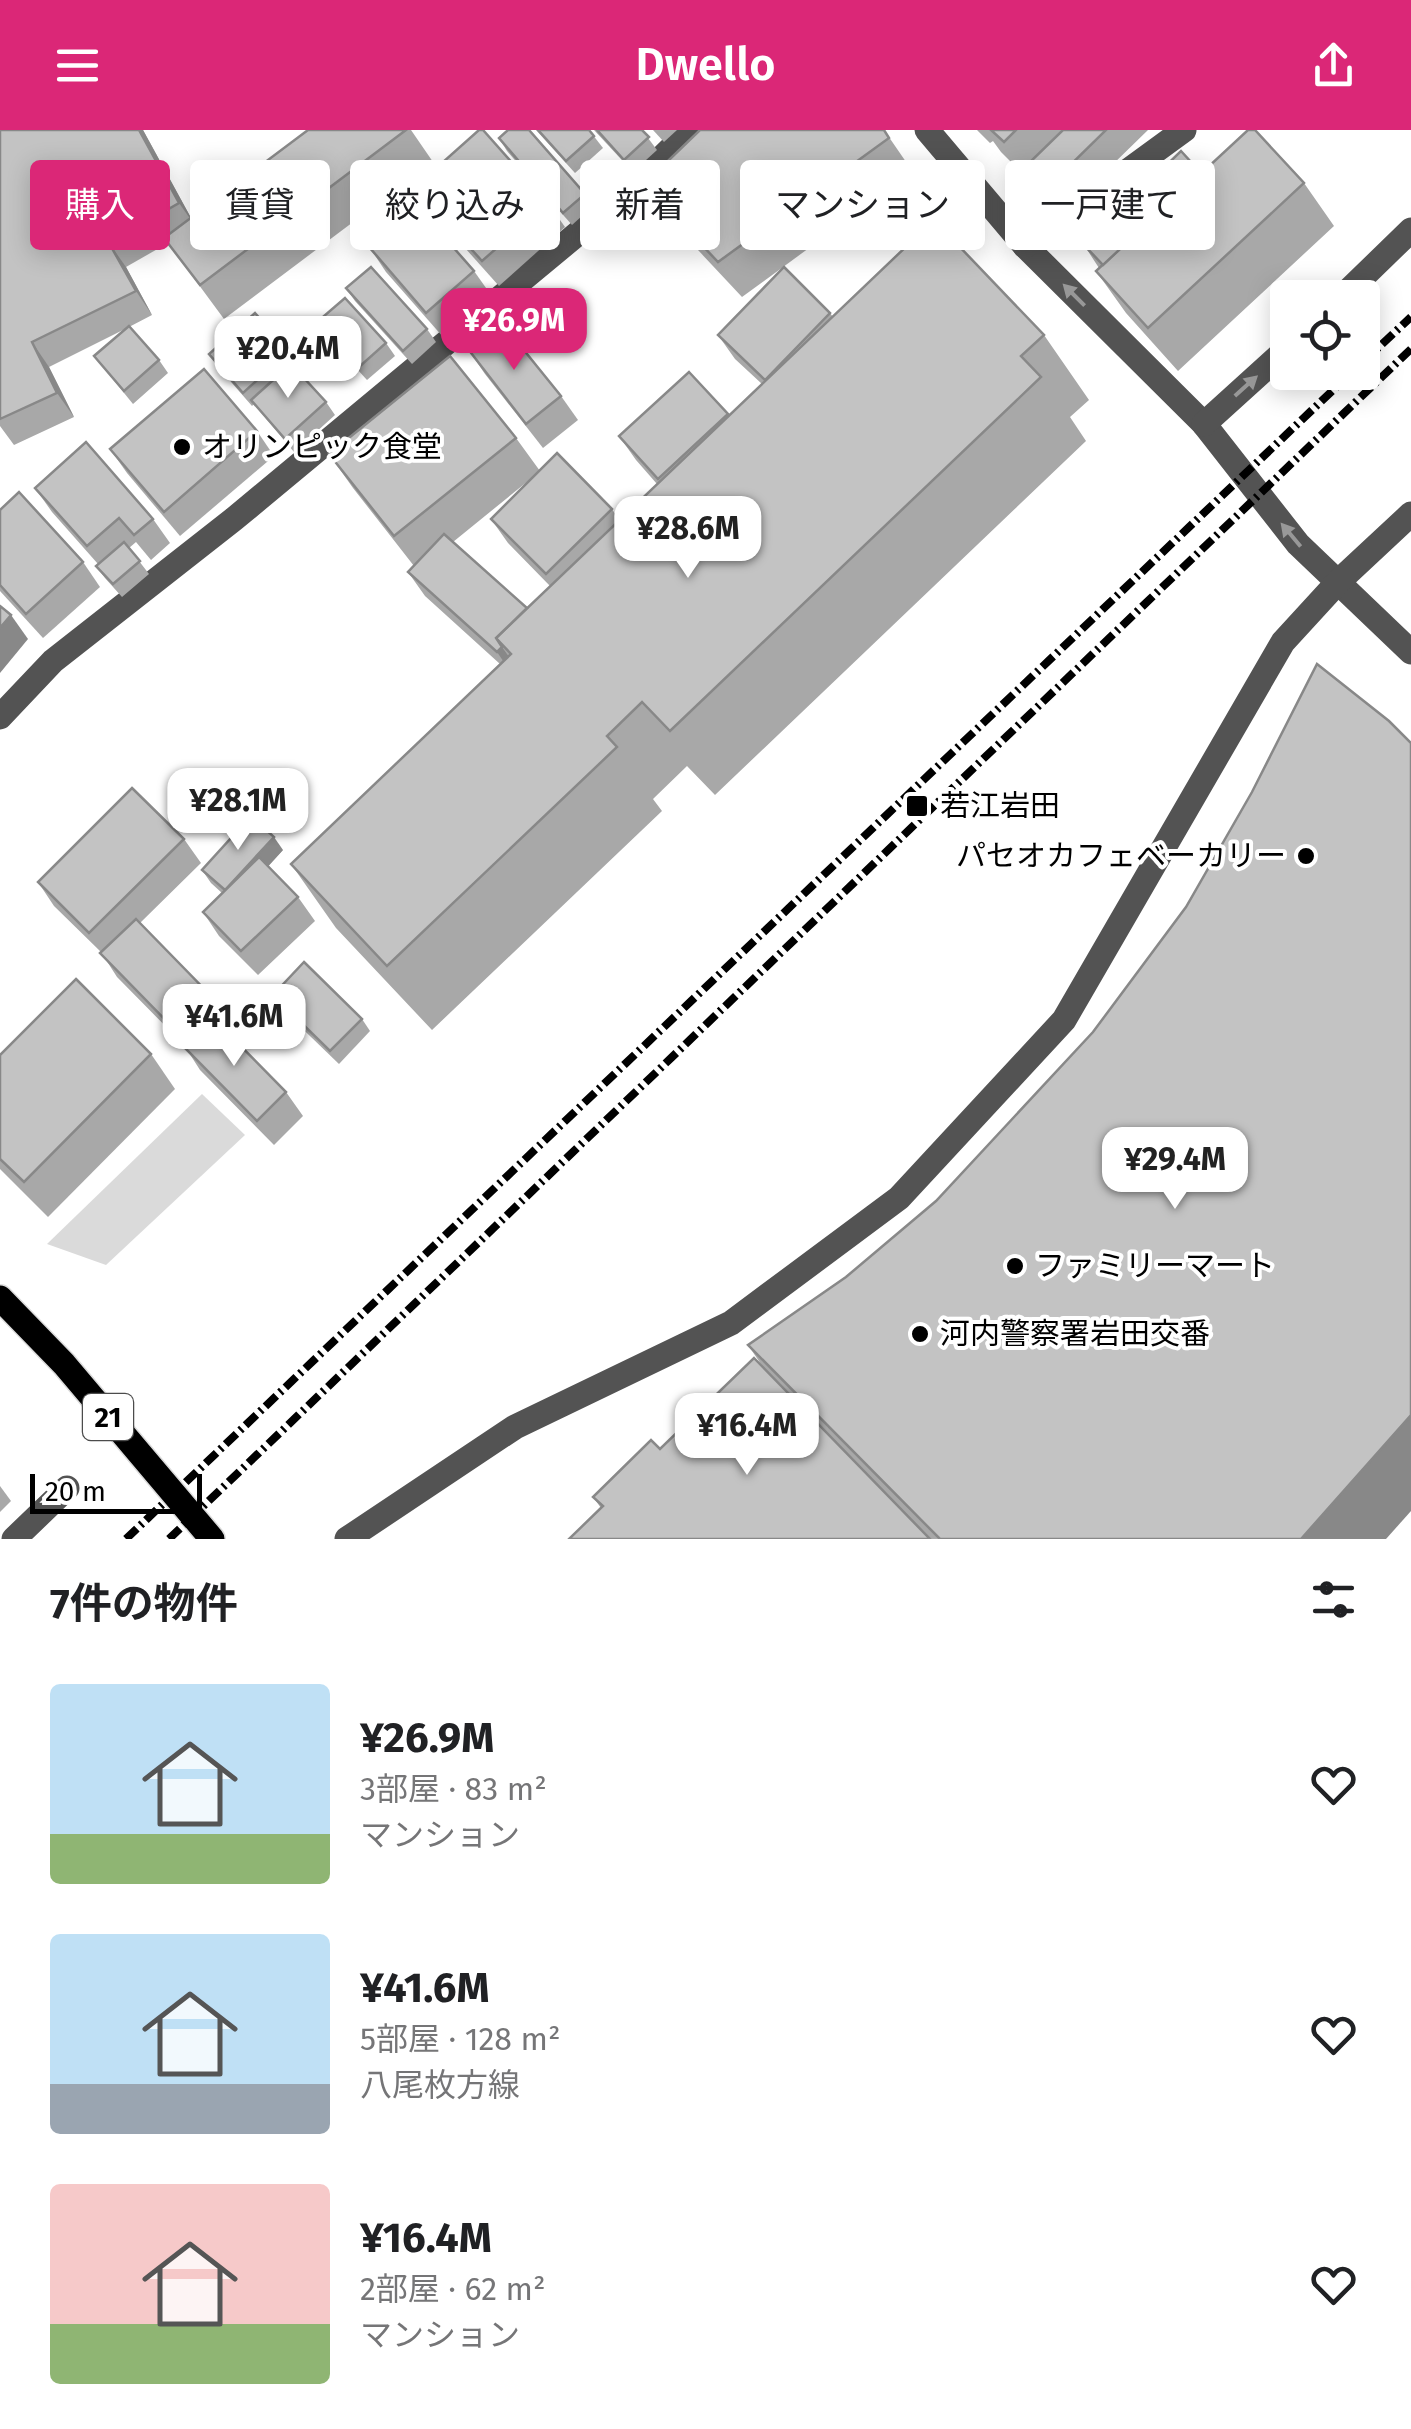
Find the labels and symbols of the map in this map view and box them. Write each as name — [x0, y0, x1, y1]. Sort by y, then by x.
one-way arrow — [1062, 283, 1086, 307]
pin: ¥26.9M — [433, 288, 595, 373]
pin: ¥20.4M — [207, 316, 369, 401]
one-way arrow — [1234, 375, 1258, 398]
place label: オリンピック食堂 — [202, 429, 442, 465]
marker: オリンピック食堂 — [171, 436, 193, 458]
pin: ¥28.6M — [607, 496, 769, 581]
one-way arrow — [1281, 523, 1302, 548]
pin: ¥28.1M — [157, 768, 319, 853]
place label: 若江岩田 — [940, 788, 1060, 824]
marker: 若江岩田 — [904, 793, 930, 819]
place label: パセオカフェベーカリー — [956, 838, 1286, 874]
marker: パセオカフェベーカリー — [1295, 845, 1317, 867]
pin: ¥41.6M — [153, 984, 315, 1069]
pin: ¥29.4M — [1094, 1127, 1256, 1212]
place label: ファミリーマート — [1035, 1248, 1275, 1284]
marker: ファミリーマート — [1004, 1255, 1026, 1277]
place label: 河内警察署岩田交番 — [940, 1316, 1210, 1352]
marker: 河内警察署岩田交番 — [909, 1323, 931, 1345]
pin: ¥16.4M — [666, 1393, 828, 1478]
road number: 21 — [83, 1394, 133, 1440]
scale bar — [30, 1469, 202, 1514]

